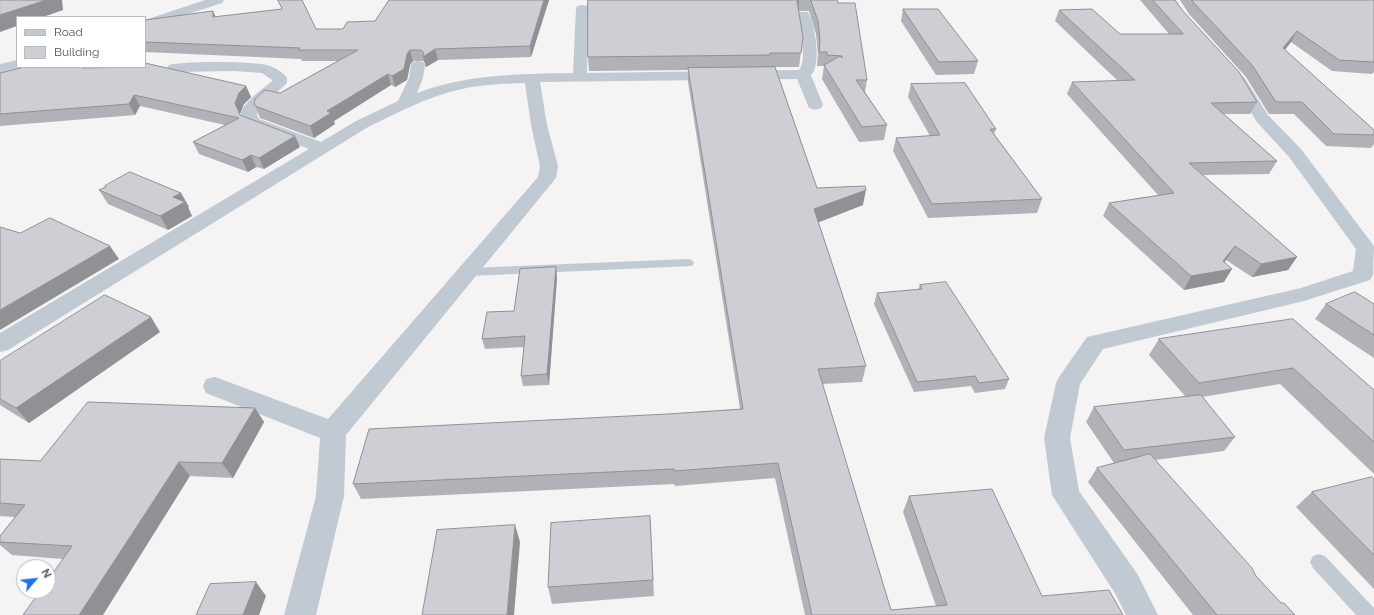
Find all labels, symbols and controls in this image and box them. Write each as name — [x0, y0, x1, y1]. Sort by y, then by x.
legend — [16, 16, 146, 68]
text: Road — [54, 25, 83, 39]
text: Building — [54, 45, 100, 59]
north arrow — [16, 559, 56, 599]
text: N — [38, 567, 54, 580]

